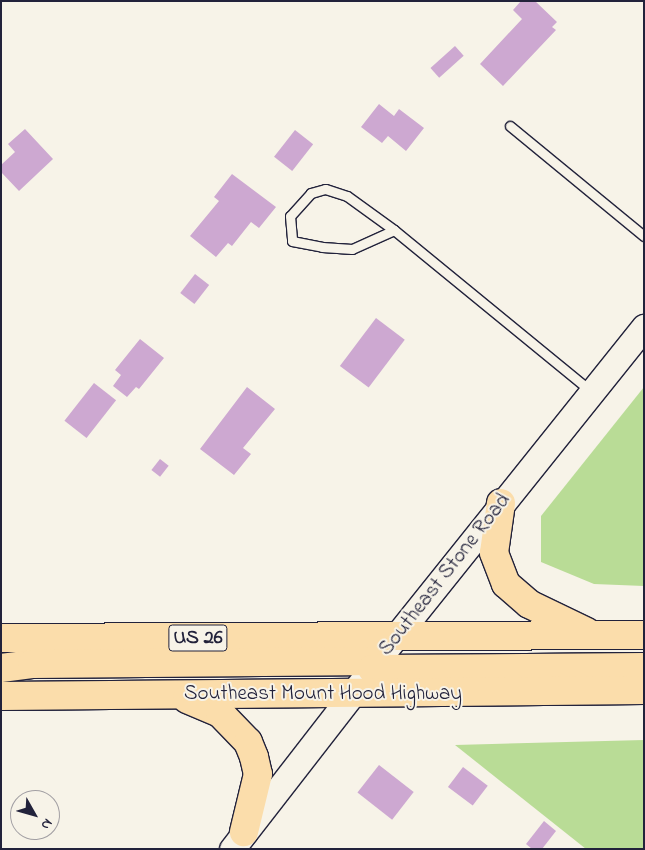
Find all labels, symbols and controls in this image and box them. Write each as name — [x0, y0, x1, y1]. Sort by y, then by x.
street label: Southeast Stone Road — [374, 489, 516, 661]
road number: US 26 — [168, 620, 228, 656]
street label: Southeast Mount Hood Highway — [184, 681, 462, 707]
north arrow — [10, 790, 60, 840]
text: N — [35, 814, 58, 834]

